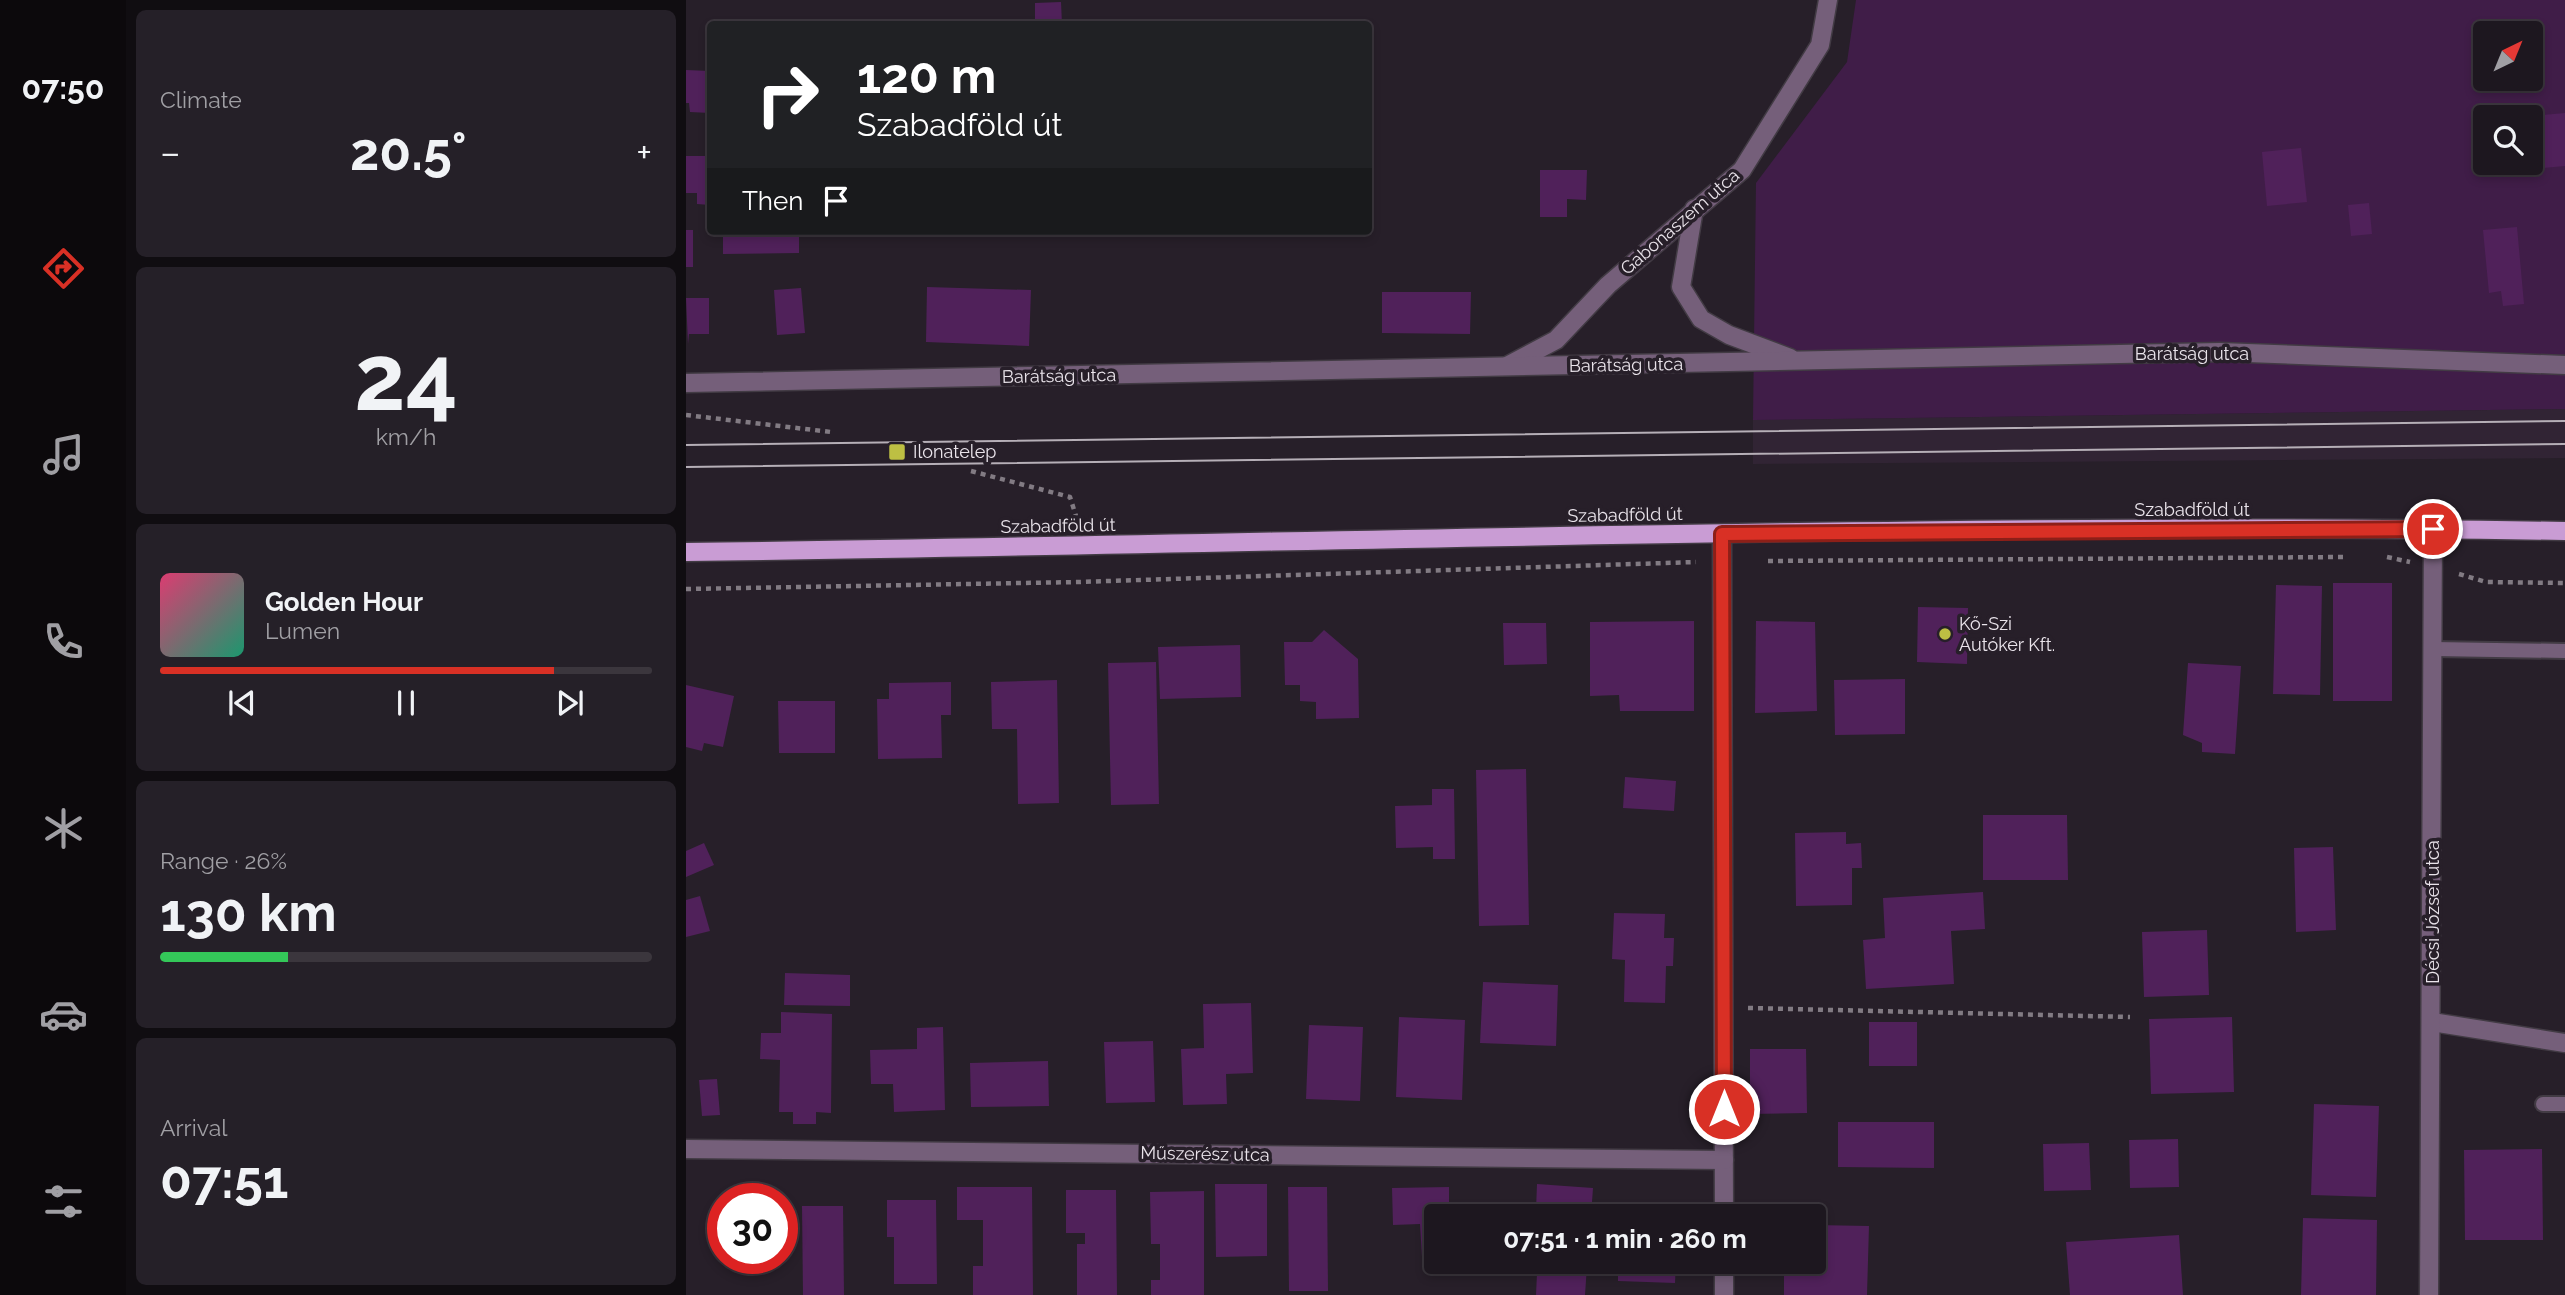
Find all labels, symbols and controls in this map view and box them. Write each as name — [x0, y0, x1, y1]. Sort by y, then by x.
north arrow — [2473, 21, 2543, 91]
map controls — [2473, 21, 2543, 175]
text: 120 m — [857, 47, 996, 104]
icon: right — [742, 49, 833, 140]
text: 07:50 — [22, 69, 104, 106]
text: Climate — [160, 86, 242, 113]
button: search — [2473, 105, 2543, 175]
text: Szabadföld út — [857, 106, 1062, 143]
text: 20.5° — [350, 121, 467, 182]
text: − — [160, 130, 180, 175]
text: + — [636, 130, 652, 175]
street label: Gabonaszem utca — [1616, 164, 1743, 279]
icon: arrive — [817, 182, 855, 220]
text: Then — [742, 186, 803, 216]
icon: directions — [39, 244, 88, 293]
text: 24 — [354, 324, 458, 431]
street label: Barátság utca — [2135, 343, 2249, 364]
street label: Barátság utca — [1569, 353, 1683, 376]
street label: Barátság utca — [1002, 364, 1116, 387]
text: km/h — [376, 423, 436, 450]
icon: music — [39, 430, 88, 479]
place label: Ilonatelep — [913, 441, 996, 462]
marker: Ilonatelep — [887, 442, 907, 462]
street label: Szabadföld út — [2134, 499, 2250, 520]
pin — [2403, 499, 2463, 559]
street label: Szabadföld út — [1567, 503, 1683, 526]
icon: arrive — [2414, 510, 2452, 548]
street label: Szabadföld út — [1000, 514, 1116, 537]
text: Golden Hour — [265, 587, 423, 617]
place label: Kő-Szi Autóker Kft. — [1959, 613, 2055, 655]
icon: phone — [39, 617, 88, 666]
text: Lumen — [265, 617, 340, 644]
marker: Kő-Szi Autóker Kft. — [1937, 626, 1953, 642]
icon: previous — [223, 684, 261, 722]
icon: pause — [387, 684, 425, 722]
icon: next — [551, 684, 589, 722]
icon: climate — [39, 804, 88, 853]
street label: Décsi József utca — [2422, 840, 2443, 984]
text: Range · 26% — [160, 847, 287, 874]
text: 130 km — [160, 882, 337, 943]
icon: car — [39, 990, 88, 1039]
position arrow — [1687, 1072, 1761, 1146]
text: Arrival — [160, 1114, 227, 1141]
street label: Műszerész utca — [1140, 1142, 1270, 1165]
text: 07:51 — [160, 1149, 288, 1210]
icon: filters — [39, 1177, 88, 1226]
speed limit sign: 30 — [707, 1183, 798, 1274]
text: 07:51 · 1 min · 260 m — [1503, 1224, 1747, 1254]

